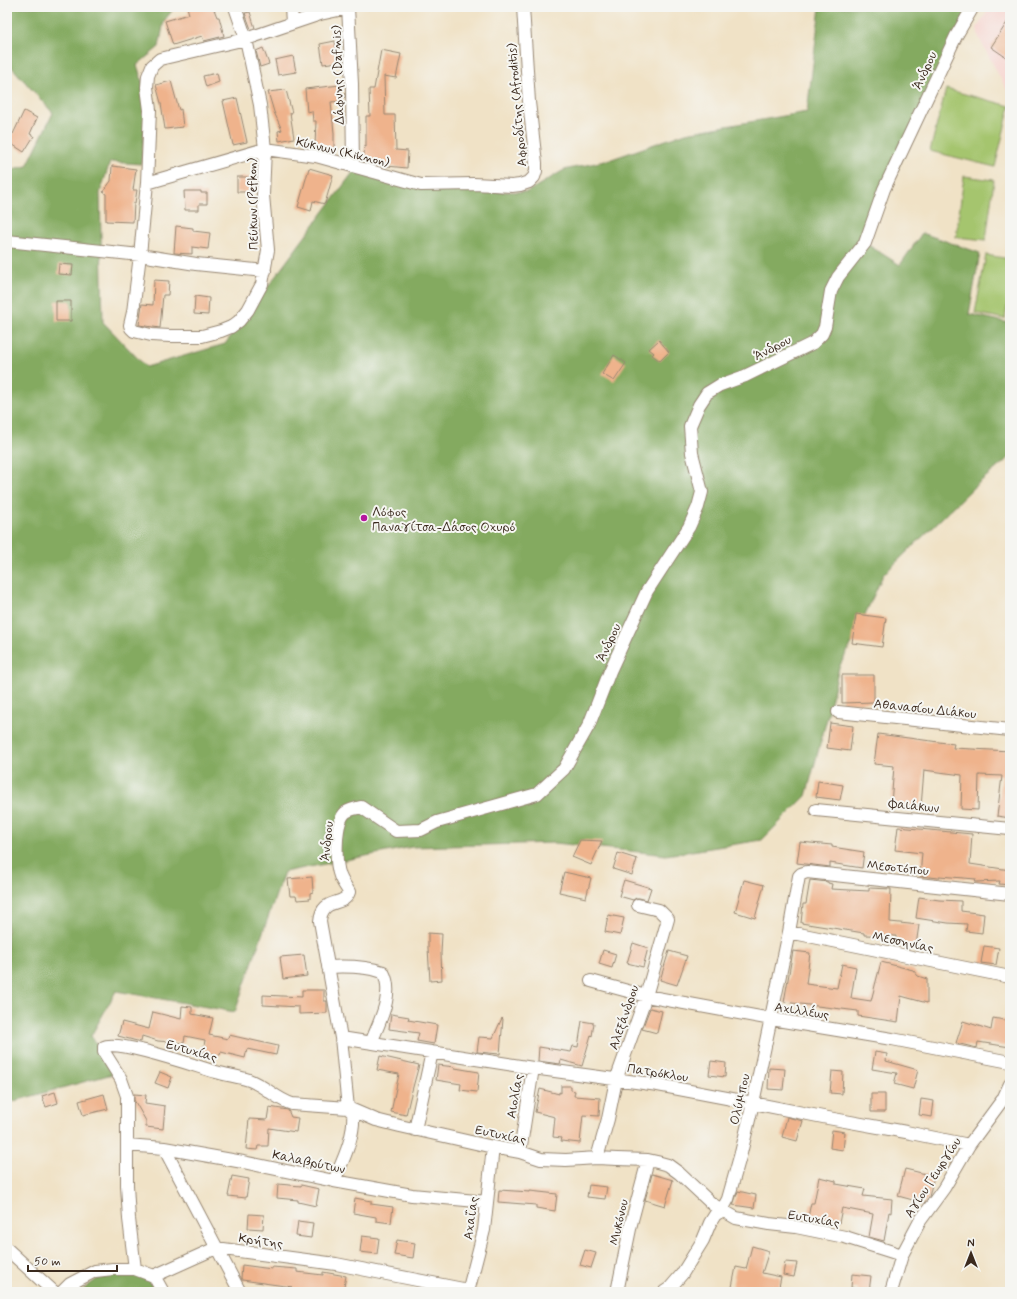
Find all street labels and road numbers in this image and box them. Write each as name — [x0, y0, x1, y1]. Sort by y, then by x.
street label: Δάφνης (Dafnis) — [328, 25, 349, 125]
street label: Αφροδίτης (Afroditis) — [504, 42, 531, 167]
street label: Άνδρου — [909, 49, 942, 92]
street label: Κύκνων (Kiknon) — [294, 133, 391, 172]
street label: Πεύκων (Pefkon) — [244, 157, 263, 250]
street label: Άνδρου — [751, 332, 794, 365]
street label: Άνδρου — [593, 621, 626, 664]
street label: Αθανασίου Διάκου — [873, 696, 977, 723]
street label: Φαιάκων — [887, 795, 940, 818]
street label: Άνδρου — [317, 820, 338, 862]
street label: Μεσοτόπου — [866, 857, 930, 880]
street label: Μεσσηνίας — [870, 928, 935, 957]
street label: Αλεξάνδρου — [605, 983, 643, 1052]
street label: Αχιλλέως — [773, 999, 831, 1024]
street label: Ευτυχίας — [164, 1036, 219, 1067]
street label: Πατρόκλου — [626, 1060, 690, 1087]
street label: Αιολίας — [503, 1072, 528, 1120]
street label: Ολύμπου — [726, 1072, 755, 1127]
street label: Ευτυχίας — [473, 1122, 528, 1149]
street label: Αγίου Γεωργίου — [901, 1134, 966, 1221]
street label: Καλαβρύτων — [271, 1146, 347, 1179]
street label: Αχαΐας — [460, 1195, 483, 1241]
street label: Μυκόνου — [606, 1197, 633, 1247]
street label: Ευτυχίας — [787, 1207, 841, 1232]
street label: Κρήτης — [238, 1230, 284, 1253]

